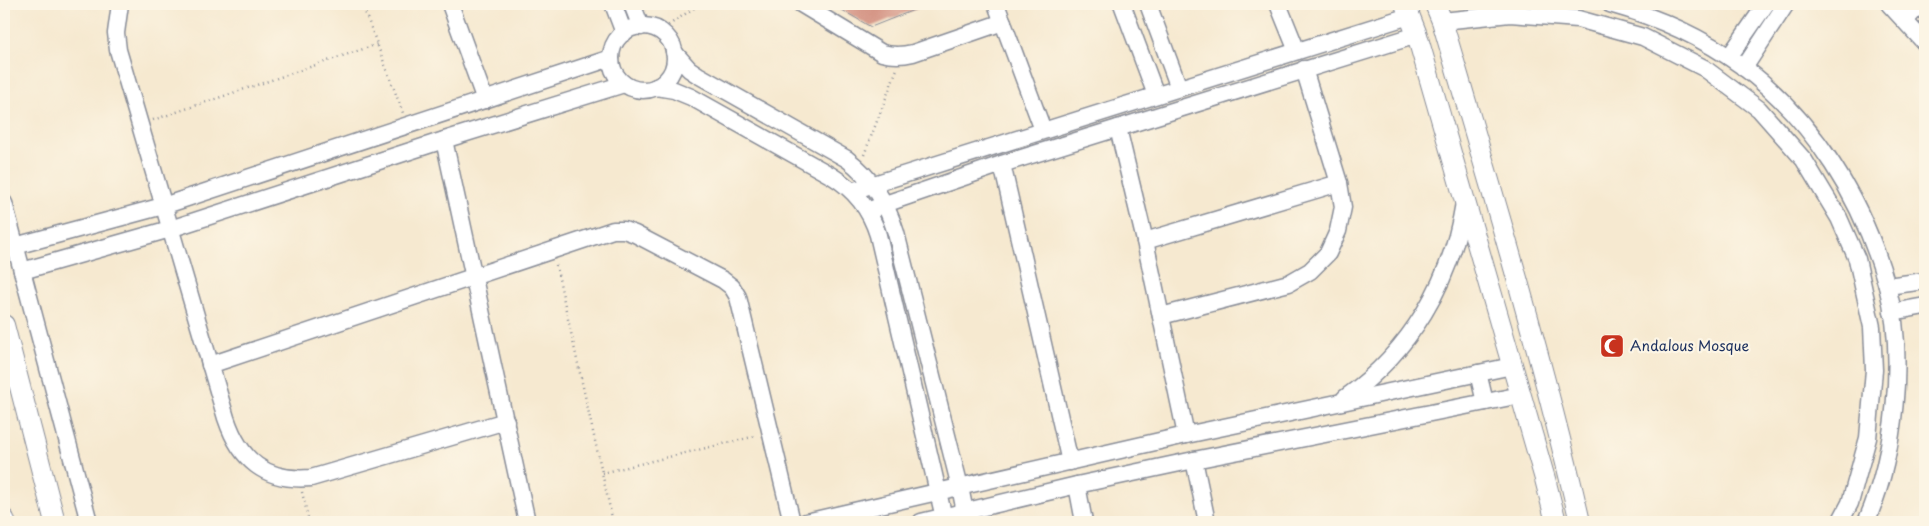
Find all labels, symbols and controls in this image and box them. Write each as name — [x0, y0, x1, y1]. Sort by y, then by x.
mosque icon: Andalous Mosque — [1599, 333, 1625, 359]
place label: Andalous Mosque — [1630, 335, 1749, 356]

